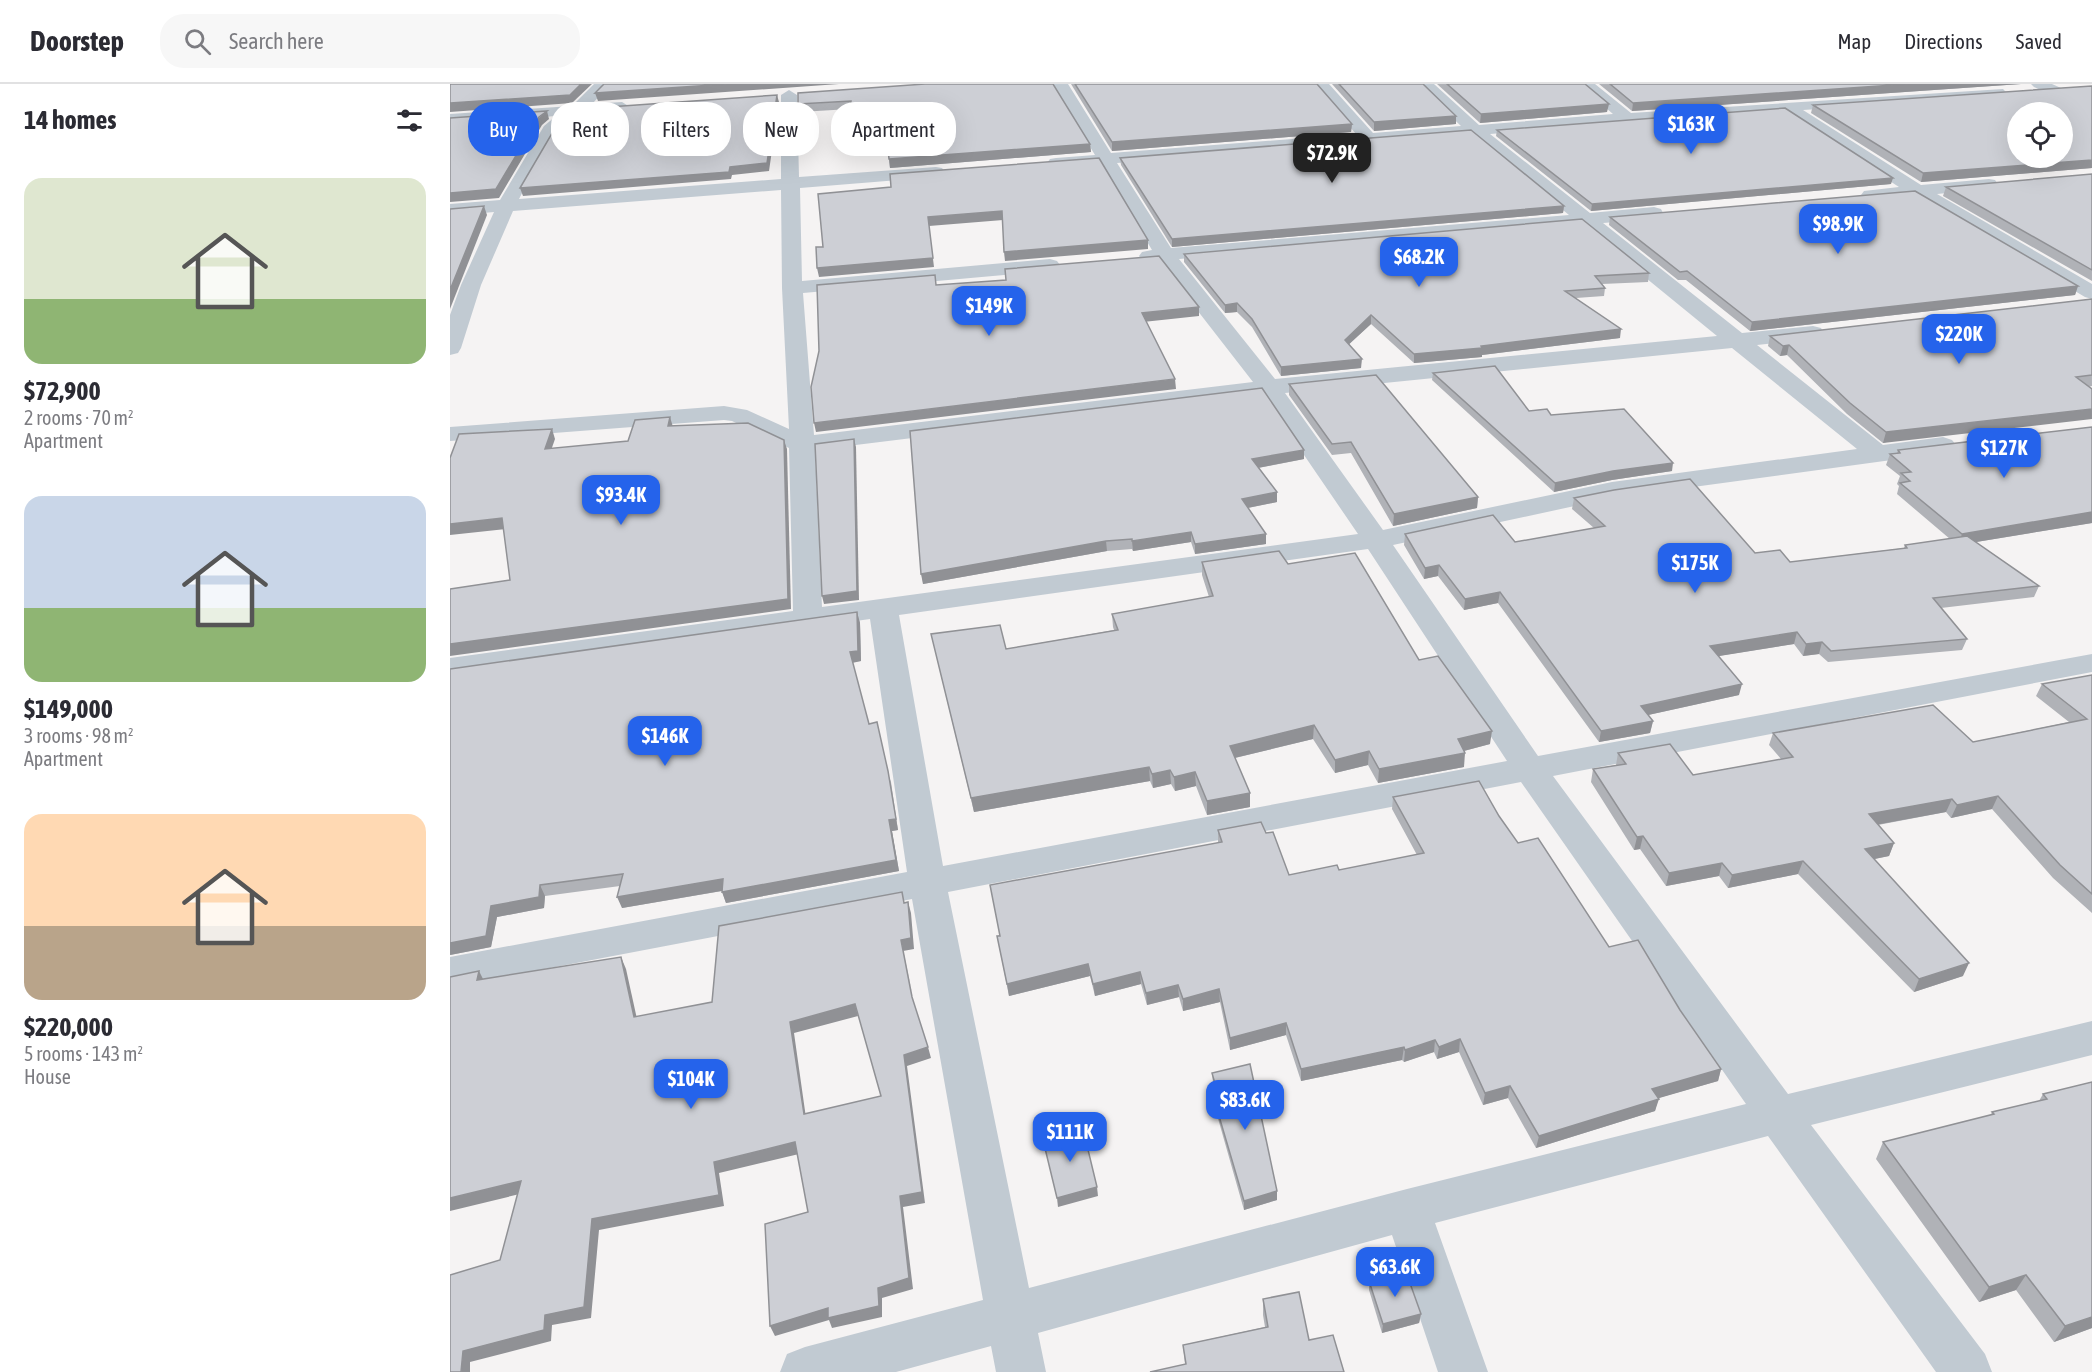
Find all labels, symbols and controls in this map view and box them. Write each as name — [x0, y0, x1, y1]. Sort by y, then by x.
search box — [160, 14, 580, 68]
text: Doorstep — [30, 25, 124, 57]
icon: search — [181, 25, 214, 58]
text: Search here — [229, 28, 324, 54]
text: Map — [1837, 29, 1871, 53]
text: Directions — [1904, 29, 1983, 53]
text: Saved — [2016, 29, 2062, 53]
chip: Buy — [468, 102, 539, 156]
chip: Rent — [551, 102, 629, 156]
chip: Filters — [641, 102, 731, 156]
chip: New — [743, 102, 819, 156]
chip: Apartment — [831, 102, 956, 156]
map controls — [2007, 102, 2073, 168]
button: locate — [2007, 102, 2073, 168]
icon: filters — [393, 104, 426, 137]
pin: $163K — [1649, 104, 1733, 155]
text: 14 homes — [24, 105, 117, 135]
text: $163K — [1668, 112, 1714, 135]
pin: $72.9K — [1283, 133, 1381, 184]
text: $72.9K — [1307, 141, 1357, 164]
pin: $98.9K — [1789, 204, 1887, 255]
text: $98.9K — [1813, 212, 1863, 235]
icon: home — [171, 217, 279, 325]
pin: $68.2K — [1370, 237, 1468, 288]
text: $68.2K — [1394, 245, 1444, 268]
pin: $149K — [947, 286, 1031, 337]
text: $149K — [966, 294, 1012, 317]
pin: $220K — [1917, 314, 2001, 365]
text: $220K — [1936, 322, 1982, 345]
text: $72,900 — [24, 376, 101, 406]
text: 2 rooms · 70 m² — [24, 406, 134, 429]
pin: $127K — [1962, 428, 2046, 479]
text: Apartment — [24, 429, 103, 452]
text: $127K — [1981, 436, 2027, 459]
pin: $93.4K — [572, 475, 670, 526]
text: $93.4K — [596, 483, 646, 506]
icon: home — [171, 535, 279, 643]
pin: $175K — [1653, 543, 1737, 594]
text: $175K — [1672, 551, 1718, 574]
text: $149,000 — [24, 694, 113, 724]
pin: $146K — [623, 716, 707, 767]
text: 3 rooms · 98 m² — [24, 724, 134, 747]
text: $146K — [642, 724, 688, 747]
text: Apartment — [24, 747, 103, 770]
icon: home — [171, 853, 279, 961]
text: $220,000 — [24, 1012, 113, 1042]
text: 5 rooms · 143 m² — [24, 1042, 143, 1065]
pin: $104K — [649, 1059, 733, 1110]
text: House — [24, 1065, 71, 1088]
text: $104K — [668, 1067, 714, 1090]
pin: $83.6K — [1196, 1080, 1294, 1131]
text: $83.6K — [1220, 1088, 1270, 1111]
pin: $111K — [1028, 1112, 1112, 1163]
text: $111K — [1047, 1120, 1093, 1143]
pin: $63.6K — [1346, 1247, 1444, 1298]
text: $63.6K — [1370, 1255, 1420, 1278]

